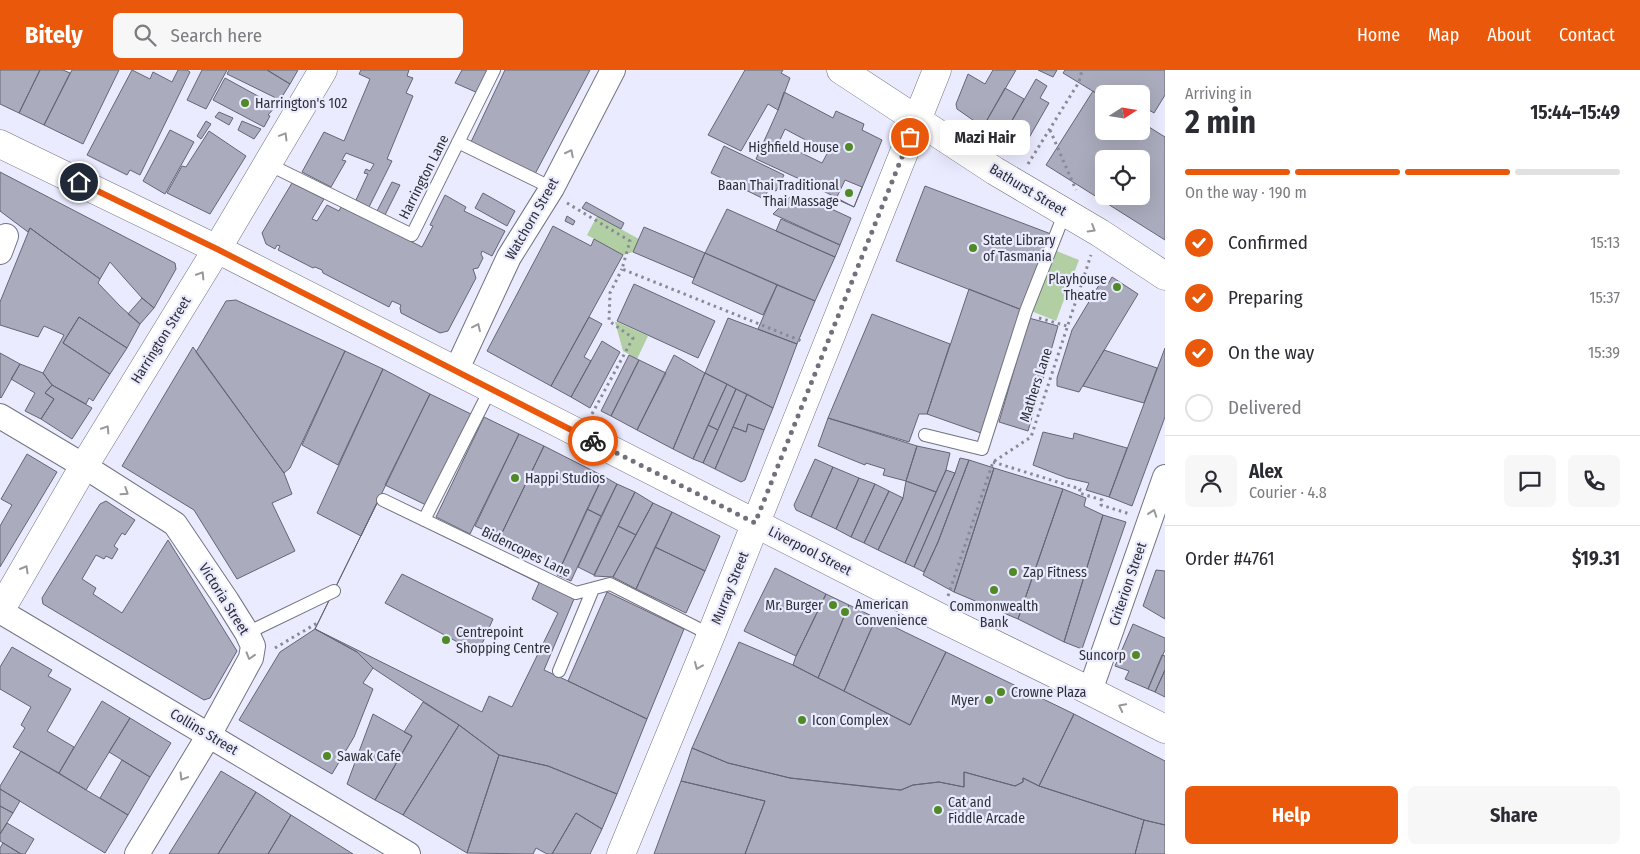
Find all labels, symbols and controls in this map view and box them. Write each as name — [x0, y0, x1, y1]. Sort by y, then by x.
search box — [113, 13, 463, 58]
text: Bitely — [25, 21, 83, 49]
icon: search — [131, 21, 159, 49]
text: Search here — [171, 24, 262, 47]
text: Home — [1357, 24, 1400, 46]
text: Map — [1428, 24, 1459, 46]
text: About — [1487, 24, 1531, 46]
text: Contact — [1559, 24, 1615, 46]
text: Arriving in — [1185, 84, 1252, 103]
north arrow — [1095, 85, 1150, 140]
map controls — [1095, 85, 1150, 205]
place label: Harrington's 102 — [255, 95, 347, 112]
marker: Harrington's 102 — [239, 97, 251, 109]
text: 15:44–15:49 — [1530, 101, 1620, 124]
text: 2 min — [1185, 103, 1256, 141]
pin — [889, 116, 931, 158]
callout: Mazi Hair — [940, 120, 1030, 154]
icon: bag — [896, 123, 924, 151]
text: Mazi Hair — [954, 128, 1016, 147]
one-way arrow — [278, 132, 288, 141]
street label: Harrington Lane — [395, 132, 453, 222]
place label: Highfield House — [748, 139, 839, 156]
marker: Highfield House — [843, 141, 855, 153]
one-way arrow — [564, 149, 574, 158]
button: locate — [1095, 150, 1150, 205]
street label: Bathurst Street — [986, 160, 1070, 220]
pin — [58, 161, 100, 203]
icon: home — [65, 168, 93, 196]
street label: Watchorn Street — [502, 175, 563, 263]
place label: Baan Thai Traditional Thai Massage — [718, 177, 839, 210]
text: On the way · 190 m — [1185, 183, 1307, 202]
marker: Baan Thai Traditional Thai Massage — [843, 187, 855, 199]
one-way arrow — [1087, 222, 1096, 232]
icon: check — [1185, 229, 1213, 257]
text: Confirmed — [1228, 231, 1308, 254]
place label: State Library of Tasmania — [983, 232, 1056, 265]
text: 15:13 — [1590, 233, 1620, 252]
marker: State Library of Tasmania — [967, 242, 979, 254]
place label: Playhouse Theatre — [1048, 271, 1107, 304]
one-way arrow — [194, 272, 204, 281]
marker: Playhouse Theatre — [1111, 281, 1123, 293]
icon: check — [1185, 284, 1213, 312]
text: Preparing — [1228, 286, 1303, 309]
text: 15:37 — [1589, 288, 1620, 307]
street label: Harrington Street — [127, 293, 195, 387]
one-way arrow — [471, 323, 481, 332]
icon: check — [1185, 339, 1213, 367]
text: On the way — [1228, 341, 1314, 364]
text: 15:39 — [1588, 343, 1620, 362]
street label: Mathers Lane — [1016, 346, 1056, 424]
text: Delivered — [1228, 396, 1302, 419]
courier — [568, 416, 618, 466]
one-way arrow — [100, 425, 110, 434]
icon: bike — [579, 427, 607, 455]
button: person — [1185, 455, 1237, 507]
button: chat — [1504, 455, 1556, 507]
button: phone — [1568, 455, 1620, 507]
text: Alex — [1249, 460, 1283, 483]
place label: Happi Studios — [525, 470, 605, 487]
marker: Happi Studios — [509, 472, 521, 484]
text: Courier · 4.8 — [1249, 483, 1327, 502]
one-way arrow — [119, 486, 128, 495]
one-way arrow — [1147, 509, 1157, 517]
street label: Bidencopes Lane — [479, 523, 573, 581]
street label: Liverpool Street — [765, 523, 855, 579]
street label: Criterion Street — [1106, 539, 1150, 628]
text: Order #4761 — [1185, 547, 1275, 570]
text: $19.31 — [1572, 547, 1620, 570]
street label: Murray Street — [708, 549, 753, 627]
street label: Victoria Street — [195, 560, 253, 638]
place label: Zap Fitness — [1023, 564, 1087, 581]
one-way arrow — [18, 565, 28, 574]
marker: Zap Fitness — [1007, 566, 1019, 578]
marker: Commonwealth Bank — [988, 584, 1000, 596]
place label: American Convenience — [855, 596, 927, 629]
place label: Mr. Burger — [765, 597, 823, 614]
place label: Commonwealth Bank — [950, 598, 1038, 631]
marker: Mr. Burger — [827, 599, 839, 611]
marker: American Convenience — [839, 606, 851, 618]
place label: Centrepoint Shopping Centre — [456, 624, 551, 657]
marker: Centrepoint Shopping Centre — [440, 634, 452, 646]
place label: Suncorp — [1079, 647, 1126, 664]
marker: Suncorp — [1130, 649, 1142, 661]
one-way arrow — [246, 651, 256, 660]
one-way arrow — [694, 661, 705, 670]
place label: Crowne Plaza — [1011, 684, 1087, 701]
marker: Crowne Plaza — [995, 686, 1007, 698]
place label: Myer — [951, 692, 979, 709]
marker: Myer — [983, 694, 995, 706]
one-way arrow — [1118, 703, 1127, 713]
street label: Collins Street — [167, 705, 241, 759]
place label: Icon Complex — [812, 712, 889, 729]
marker: Icon Complex — [796, 714, 808, 726]
place label: Sawak Cafe — [337, 748, 401, 765]
marker: Sawak Cafe — [321, 750, 333, 762]
one-way arrow — [180, 771, 190, 780]
button: Help — [1185, 786, 1398, 844]
button: Share — [1408, 786, 1620, 844]
place label: Cat and Fiddle Arcade — [948, 794, 1025, 827]
marker: Cat and Fiddle Arcade — [932, 804, 944, 816]

